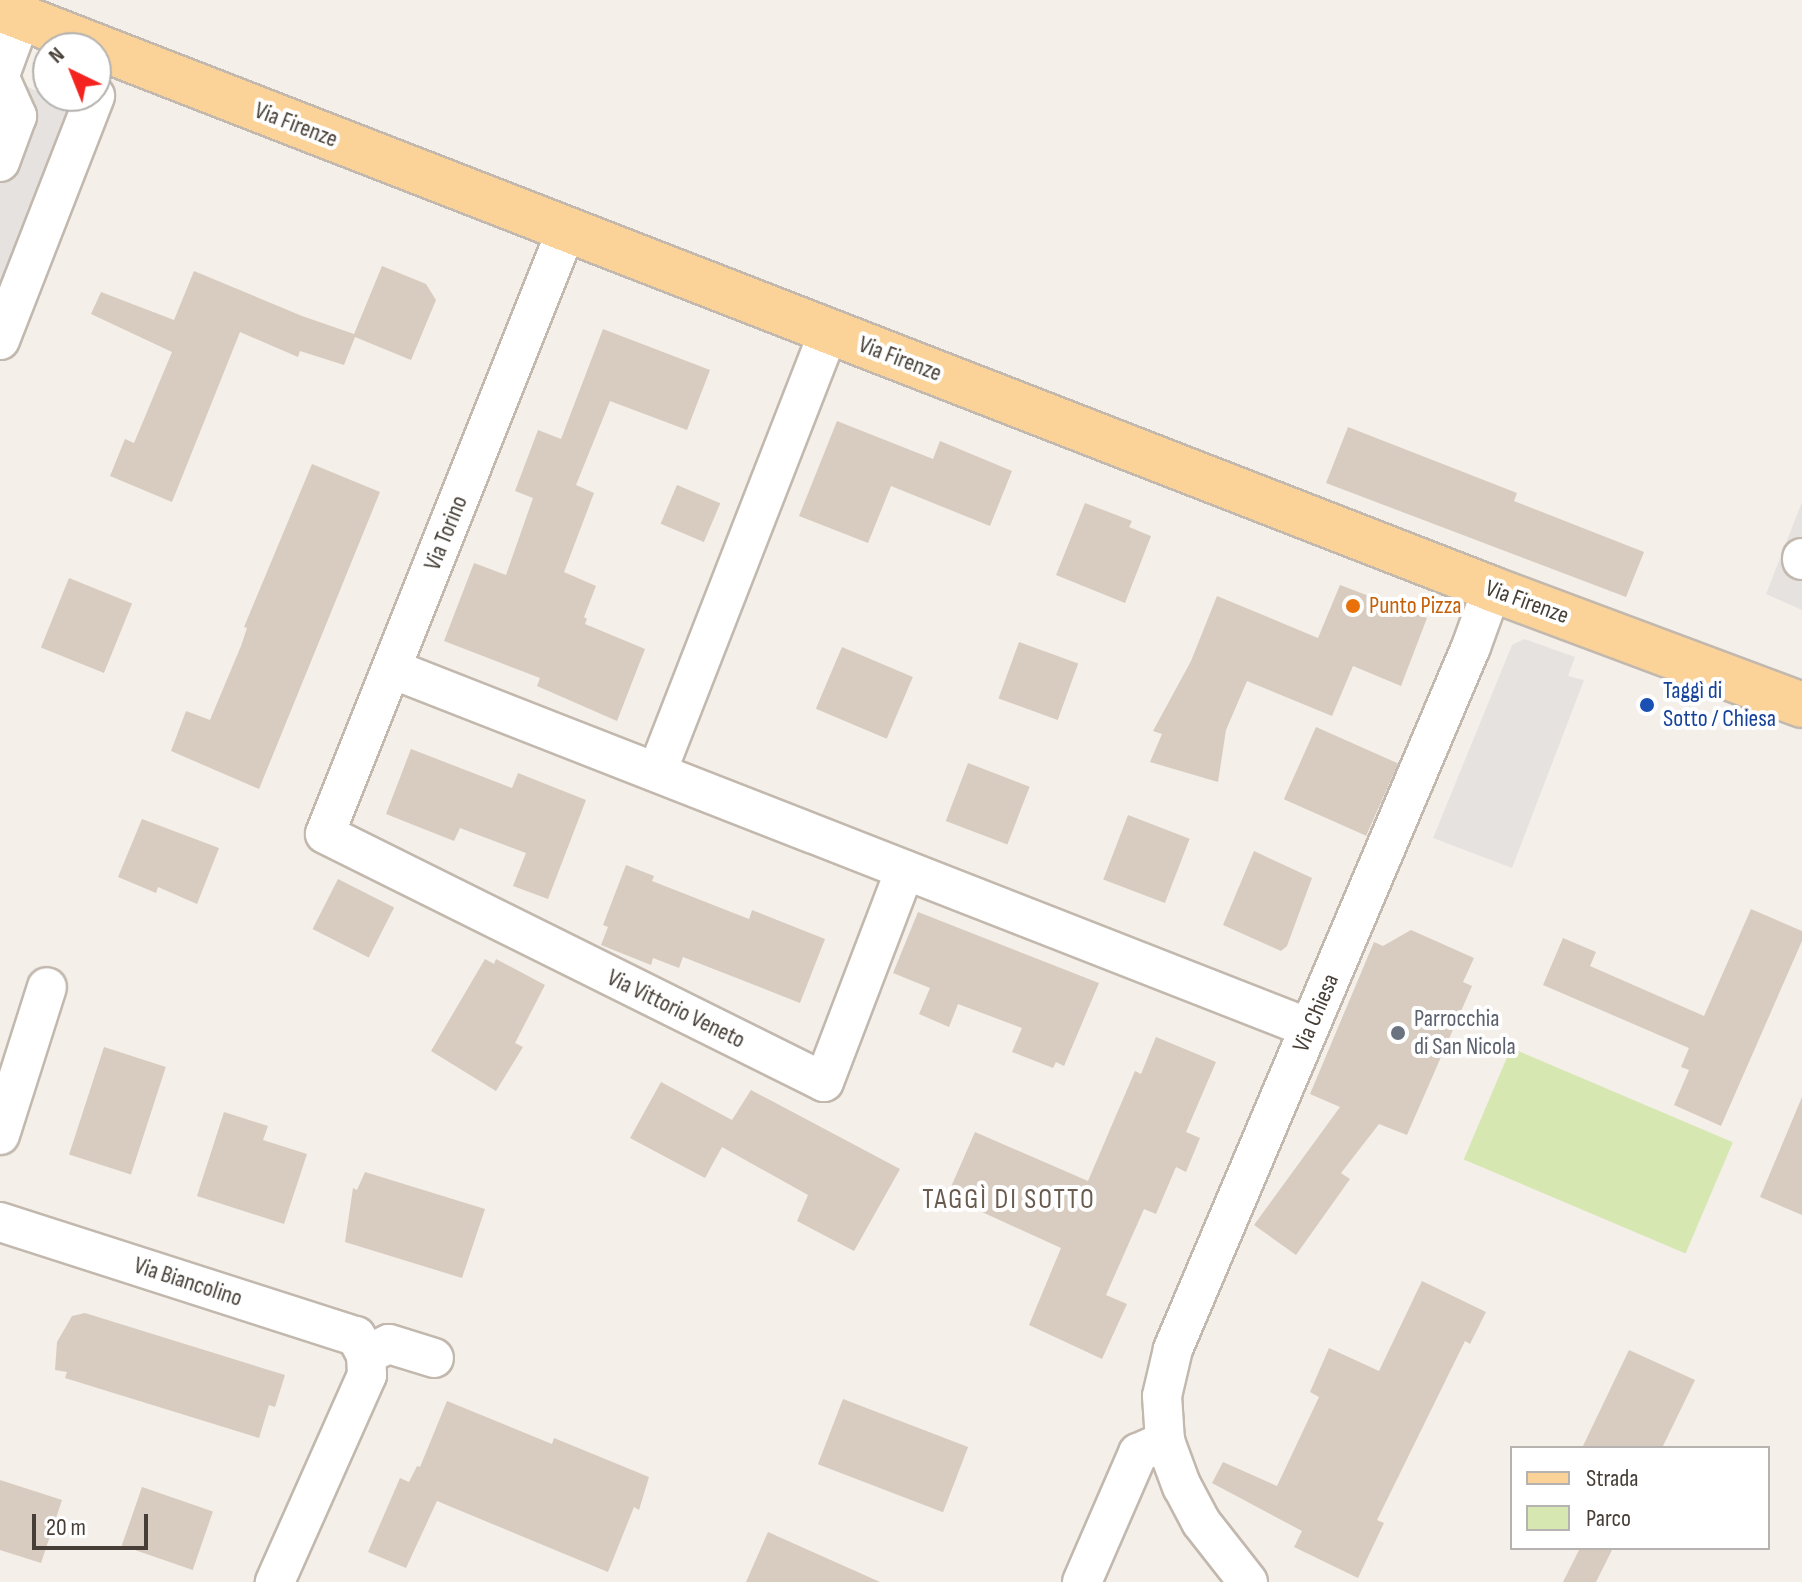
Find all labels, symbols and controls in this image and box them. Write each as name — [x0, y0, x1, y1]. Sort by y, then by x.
north arrow — [32, 32, 112, 112]
text: N — [43, 42, 70, 69]
street label: Via Firenze — [250, 96, 342, 154]
street label: Via Firenze — [854, 330, 946, 388]
street label: Via Torino — [418, 491, 474, 575]
street label: Via Firenze — [1481, 574, 1573, 630]
place label: Punto Pizza — [1369, 592, 1462, 620]
marker: Punto Pizza — [1344, 597, 1362, 615]
place label: Taggì di Sotto / Chiesa — [1663, 677, 1776, 733]
marker: Taggì di Sotto / Chiesa — [1638, 696, 1656, 714]
street label: Via Vittorio Veneto — [602, 963, 750, 1055]
street label: Via Chiesa — [1287, 970, 1345, 1056]
place label: Parrocchia di San Nicola — [1414, 1005, 1516, 1061]
marker: Parrocchia di San Nicola — [1389, 1024, 1407, 1042]
district label: TAGGÌ DI SOTTO — [922, 1183, 1096, 1217]
street label: Via Biancolino — [130, 1251, 246, 1313]
legend — [1510, 1446, 1770, 1550]
text: Strada — [1586, 1464, 1639, 1493]
scale bar — [36, 1498, 152, 1548]
text: Parco — [1586, 1504, 1631, 1533]
text: 20 m — [46, 1513, 86, 1542]

